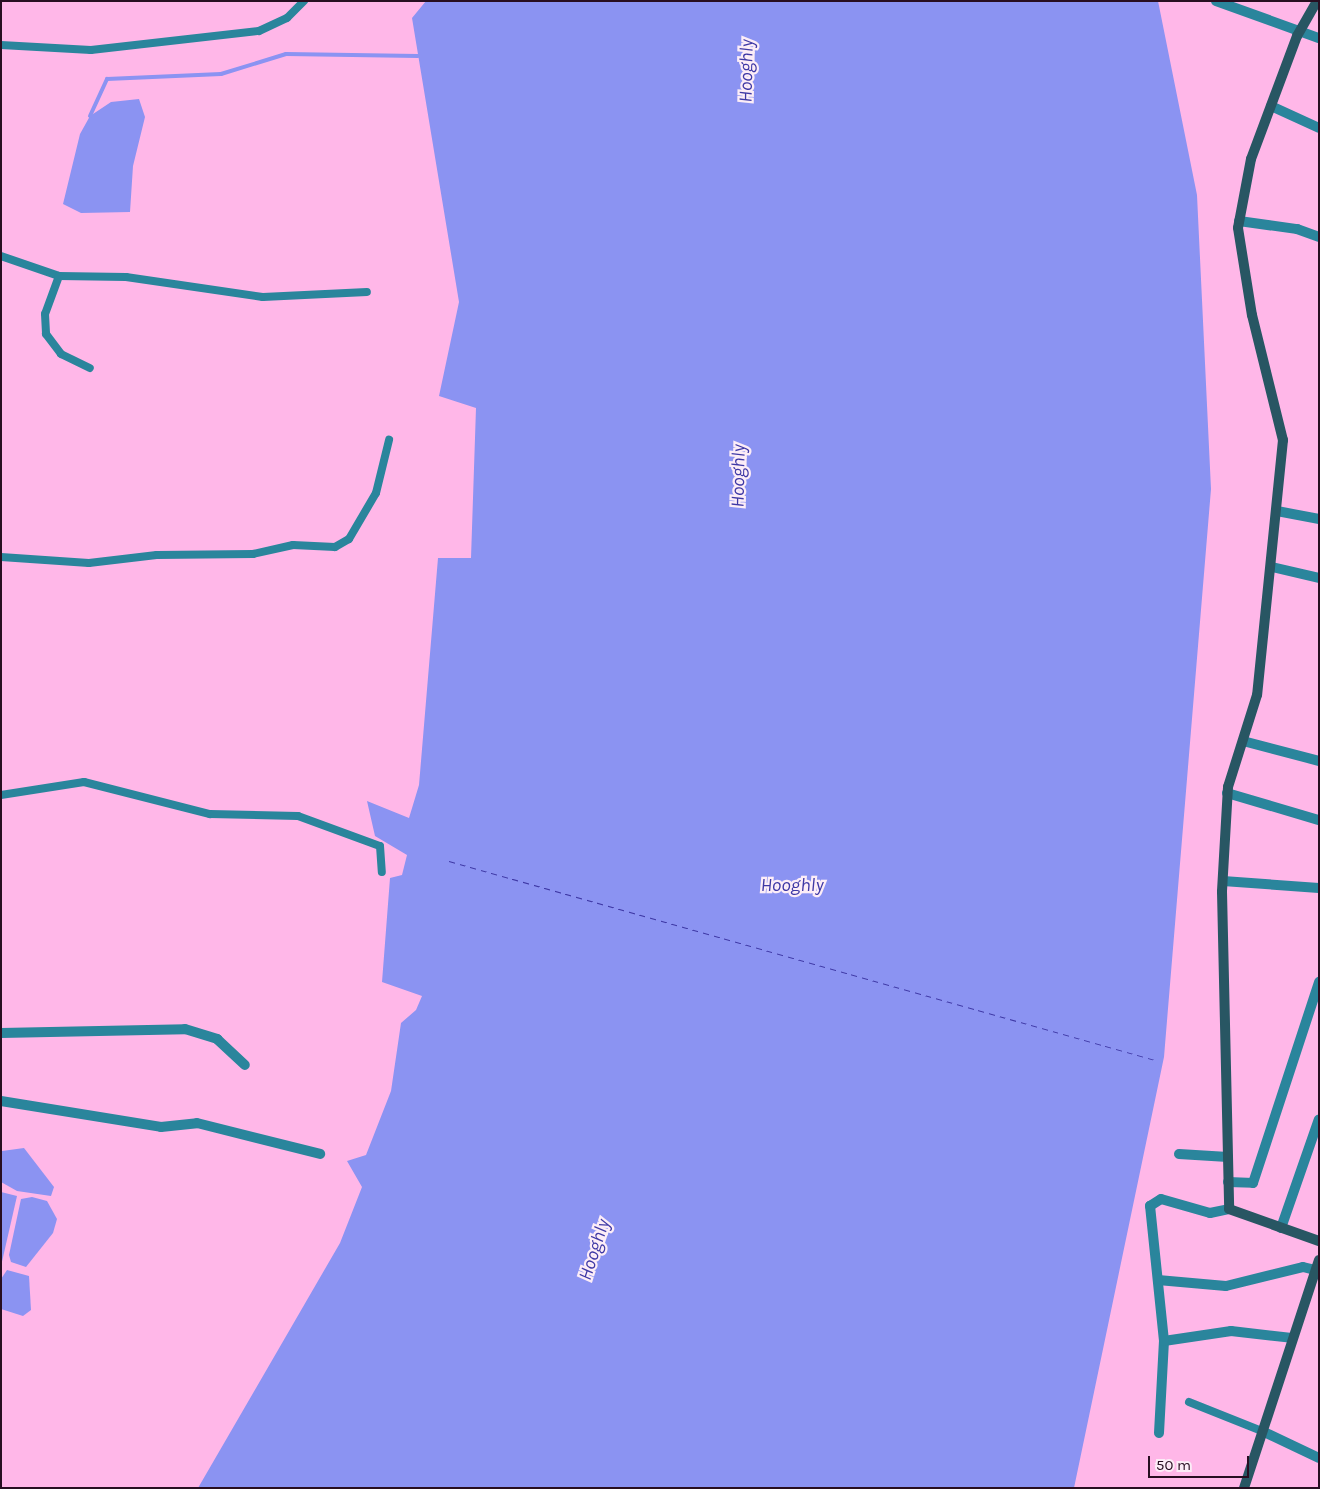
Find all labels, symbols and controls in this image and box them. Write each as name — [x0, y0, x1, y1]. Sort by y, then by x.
water label: Hooghly — [735, 39, 759, 103]
water label: Hooghly — [727, 444, 751, 508]
water label: Hooghly — [760, 875, 824, 897]
water label: Hooghly — [574, 1216, 616, 1284]
scale bar — [1150, 1446, 1251, 1478]
text: 50 m — [1156, 1456, 1191, 1474]

